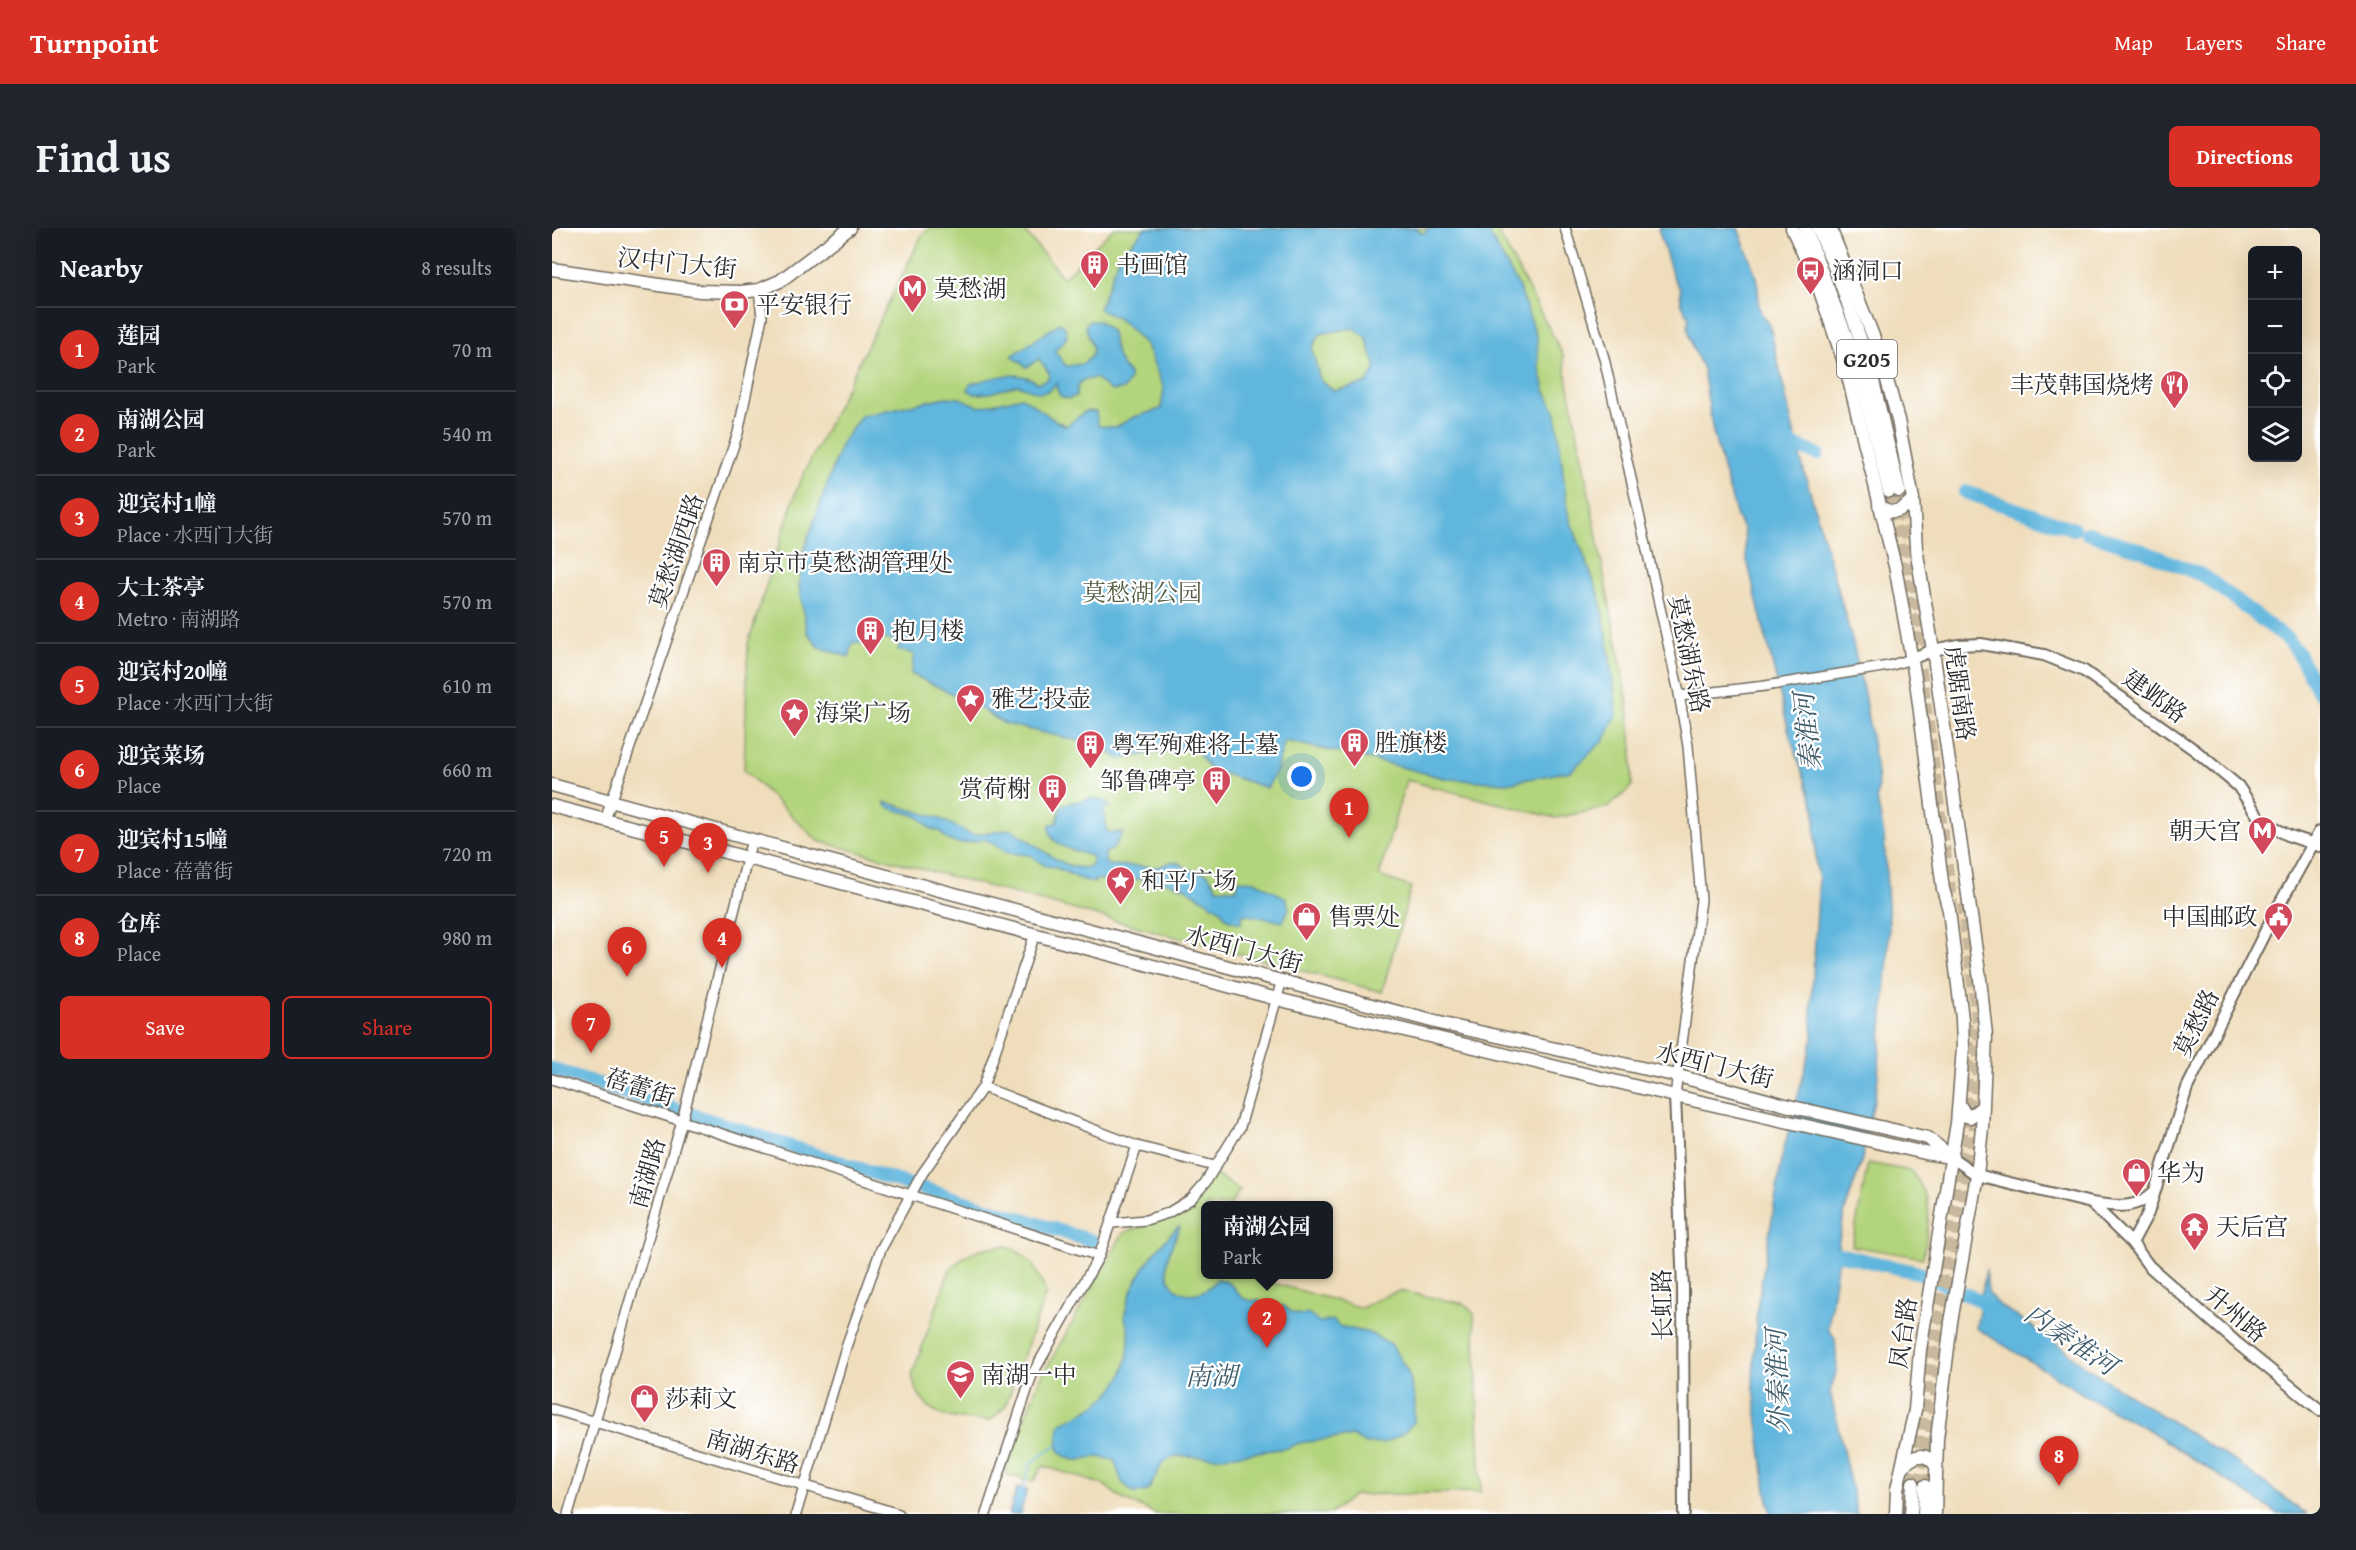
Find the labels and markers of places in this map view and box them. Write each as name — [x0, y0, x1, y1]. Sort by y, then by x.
place label: 书画馆 — [1116, 247, 1188, 282]
building icon: 书画馆 — [1079, 248, 1111, 290]
place label: 涵洞口 — [1832, 253, 1904, 288]
bus stop icon: 涵洞口 — [1795, 254, 1827, 296]
place label: 莫愁湖 — [934, 271, 1006, 306]
metro station icon: 莫愁湖 — [897, 272, 929, 314]
place label: 平安银行 — [756, 287, 852, 322]
bank icon: 平安银行 — [719, 288, 751, 330]
place label: 丰茂韩国烧烤 — [2010, 367, 2154, 402]
restaurant icon: 丰茂韩国烧烤 — [2159, 368, 2191, 410]
place label: 南京市莫愁湖管理处 — [737, 545, 953, 580]
building icon: 南京市莫愁湖管理处 — [700, 546, 732, 588]
place label: 抱月楼 — [892, 613, 964, 648]
building icon: 抱月楼 — [855, 614, 887, 656]
place label: 雅艺·投壶 — [991, 681, 1091, 716]
place icon: 雅艺·投壶 — [954, 682, 986, 724]
place label: 海棠广场 — [815, 695, 911, 730]
place icon: 海棠广场 — [778, 696, 810, 738]
place label: 胜旗楼 — [1375, 725, 1447, 760]
building icon: 胜旗楼 — [1338, 726, 1370, 768]
place label: 粤军殉难将士墓 — [1111, 727, 1279, 762]
building icon: 粤军殉难将士墓 — [1074, 728, 1106, 770]
place label: 邹鲁碑亭 — [1100, 763, 1196, 798]
building icon: 邹鲁碑亭 — [1201, 764, 1233, 806]
place label: 赏荷榭 — [959, 771, 1031, 806]
building icon: 赏荷榭 — [1036, 772, 1068, 814]
pin: 1 — [1330, 788, 1368, 838]
place label: 朝天宫 — [2169, 813, 2241, 848]
metro station icon: 朝天宫 — [2246, 814, 2278, 856]
pin: 5 — [644, 818, 684, 867]
pin: 3 — [688, 824, 728, 873]
place label: 和平广场 — [1141, 863, 1237, 898]
place icon: 和平广场 — [1104, 864, 1136, 906]
place label: 售票处 — [1328, 899, 1400, 934]
place label: 中国邮政 — [2162, 899, 2258, 934]
shop icon: 售票处 — [1291, 900, 1323, 942]
public building icon: 中国邮政 — [2263, 900, 2295, 942]
pin: 4 — [702, 918, 742, 968]
pin: 6 — [608, 928, 646, 977]
pin: 7 — [572, 1004, 610, 1053]
place label: 华为 — [2157, 1155, 2205, 1190]
shop icon: 华为 — [2120, 1156, 2152, 1198]
place label: 天后宫 — [2216, 1209, 2288, 1244]
temple icon: 天后宫 — [2179, 1210, 2211, 1252]
pin: 2 — [1248, 1298, 1286, 1348]
place label: 南湖一中 — [981, 1357, 1077, 1392]
school or university icon: 南湖一中 — [944, 1358, 976, 1400]
place label: 莎莉文 — [665, 1381, 737, 1416]
shop icon: 莎莉文 — [628, 1382, 660, 1424]
pin: 8 — [2040, 1436, 2078, 1486]

